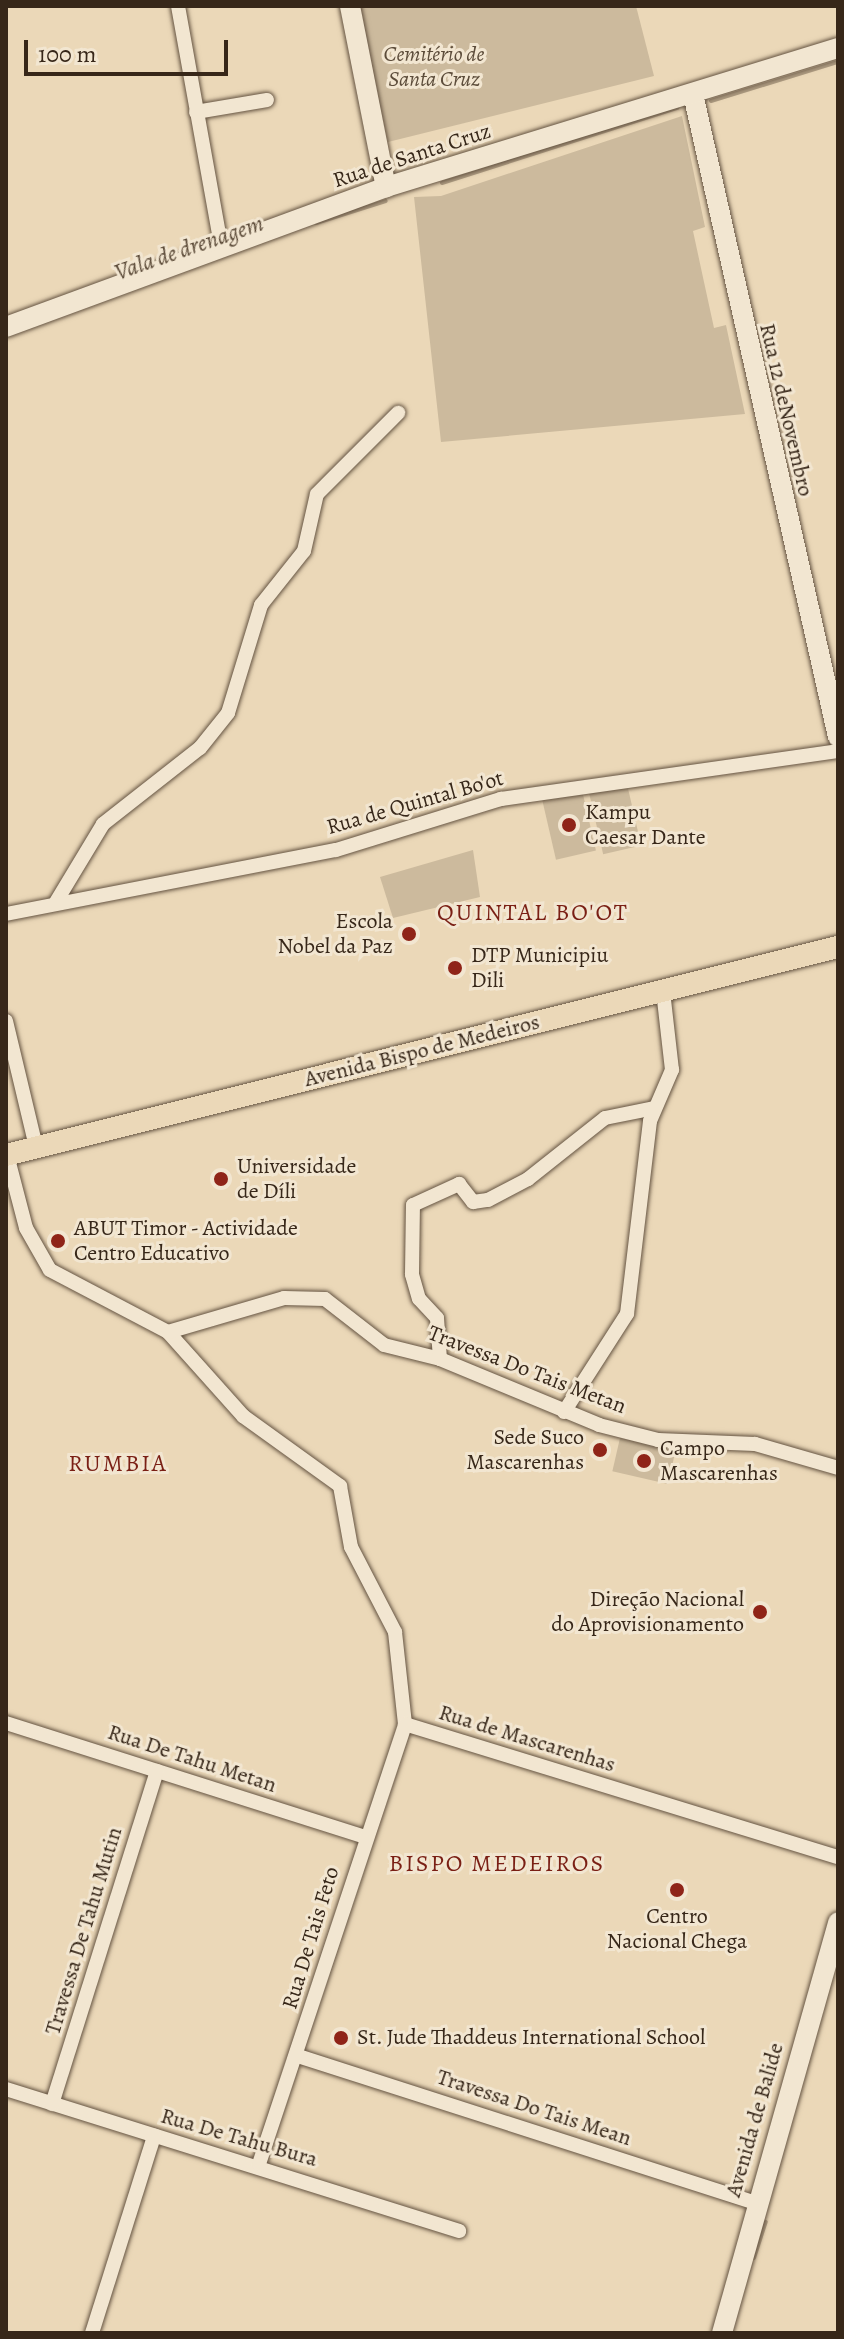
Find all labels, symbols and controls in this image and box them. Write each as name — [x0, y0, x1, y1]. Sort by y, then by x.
scale bar — [28, 24, 232, 74]
text: 100 m — [38, 38, 97, 70]
park label: Cemitério de Santa Cruz — [384, 41, 484, 92]
street label: Rua de Santa Cruz — [330, 118, 494, 194]
water label: Vala de drenagem — [111, 209, 267, 287]
street label: Rua 12 deNovembro — [753, 321, 819, 499]
street label: Rua de Quintal Bo'ot — [324, 765, 506, 841]
place label: Kampu Caesar Dante — [585, 799, 706, 850]
marker: Kampu Caesar Dante — [560, 816, 578, 834]
district label: QUINTAL BO'OT — [437, 899, 629, 927]
place label: Escola Nobel da Paz — [277, 908, 393, 960]
marker: Escola Nobel da Paz — [400, 925, 418, 943]
place label: DTP Municipiu Dili — [471, 942, 608, 994]
marker: DTP Municipiu Dili — [446, 959, 464, 977]
street label: Avenida Bispo de Medeiros — [302, 1009, 542, 1093]
place label: Universidade de Díli — [237, 1153, 356, 1204]
marker: Universidade de Díli — [212, 1170, 230, 1188]
place label: ABUT Timor - Actividade Centro Educativo — [74, 1215, 299, 1266]
marker: ABUT Timor - Actividade Centro Educativo — [49, 1232, 67, 1250]
street label: Travessa Do Tais Metan — [424, 1320, 630, 1420]
place label: Sede Suco Mascarenhas — [466, 1424, 584, 1476]
place label: Campo Mascarenhas — [660, 1435, 778, 1486]
marker: Sede Suco Mascarenhas — [591, 1441, 609, 1459]
district label: RUMBIA — [68, 1450, 168, 1478]
marker: Campo Mascarenhas — [635, 1452, 653, 1470]
place label: Direção Nacional do Aprovisionamento — [551, 1586, 744, 1638]
marker: Direção Nacional do Aprovisionamento — [751, 1603, 769, 1621]
street label: Rua de Mascarenhas — [436, 1700, 618, 1778]
street label: Rua De Tahu Metan — [104, 1719, 280, 1799]
street label: Travessa De Tahu Mutin — [40, 1824, 128, 2038]
district label: BISPO MEDEIROS — [389, 1850, 605, 1878]
street label: Rua De Tais Feto — [277, 1863, 345, 2013]
marker: Centro Nacional Chega — [668, 1881, 686, 1899]
place label: Centro Nacional Chega — [607, 1903, 747, 1954]
place label: St. Jude Thaddeus International School — [357, 2025, 706, 2051]
marker: St. Jude Thaddeus International School — [332, 2029, 350, 2047]
street label: Avenida de Balide — [720, 2040, 790, 2200]
street label: Travessa Do Tais Mean — [434, 2064, 634, 2152]
street label: Rua De Tahu Bura — [158, 2103, 320, 2173]

